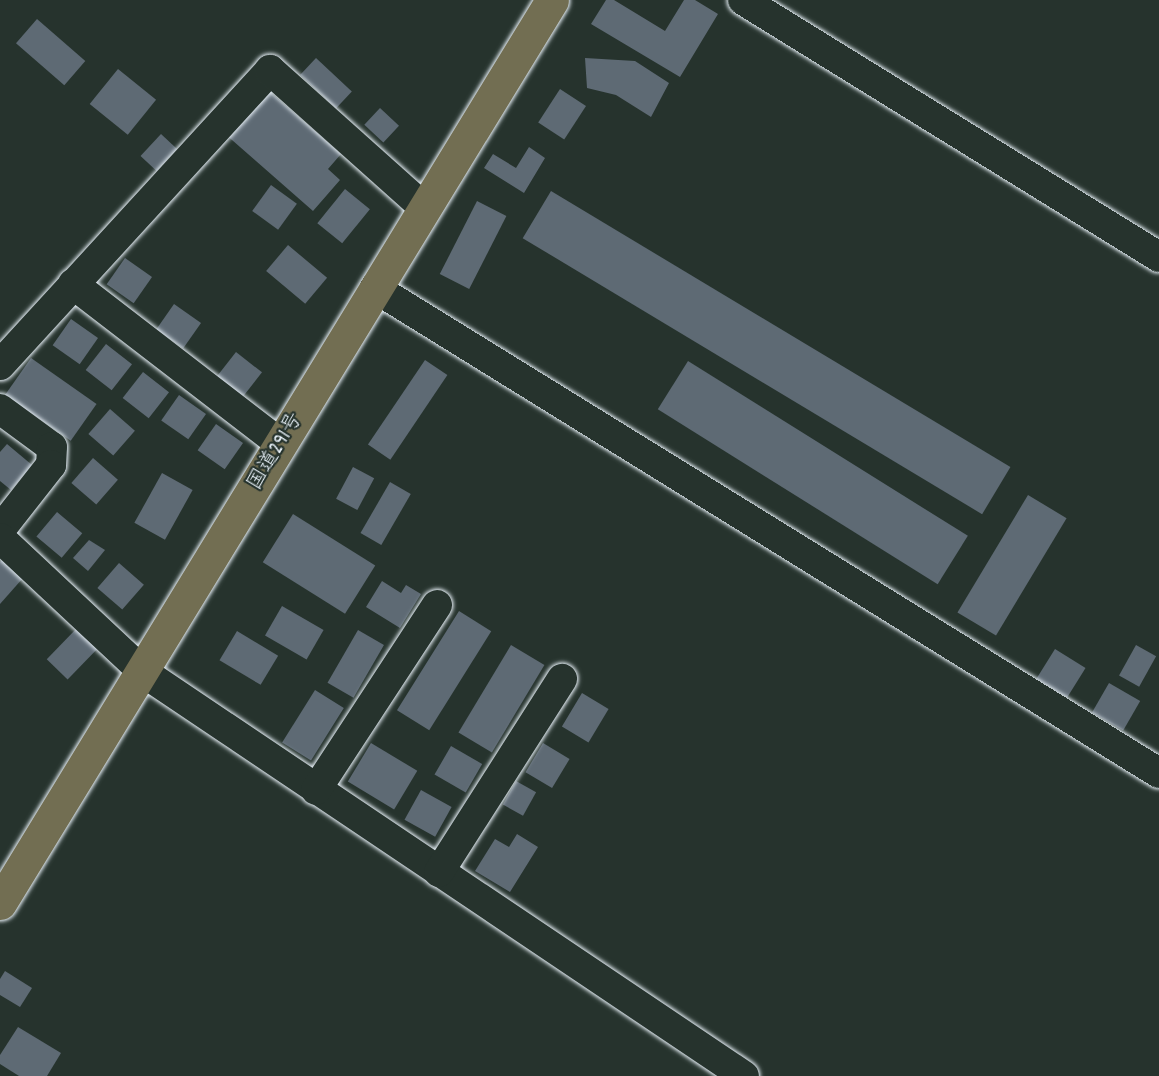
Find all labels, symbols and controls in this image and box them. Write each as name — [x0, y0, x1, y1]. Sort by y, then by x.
street label: 国道291号 — [243, 408, 309, 496]

